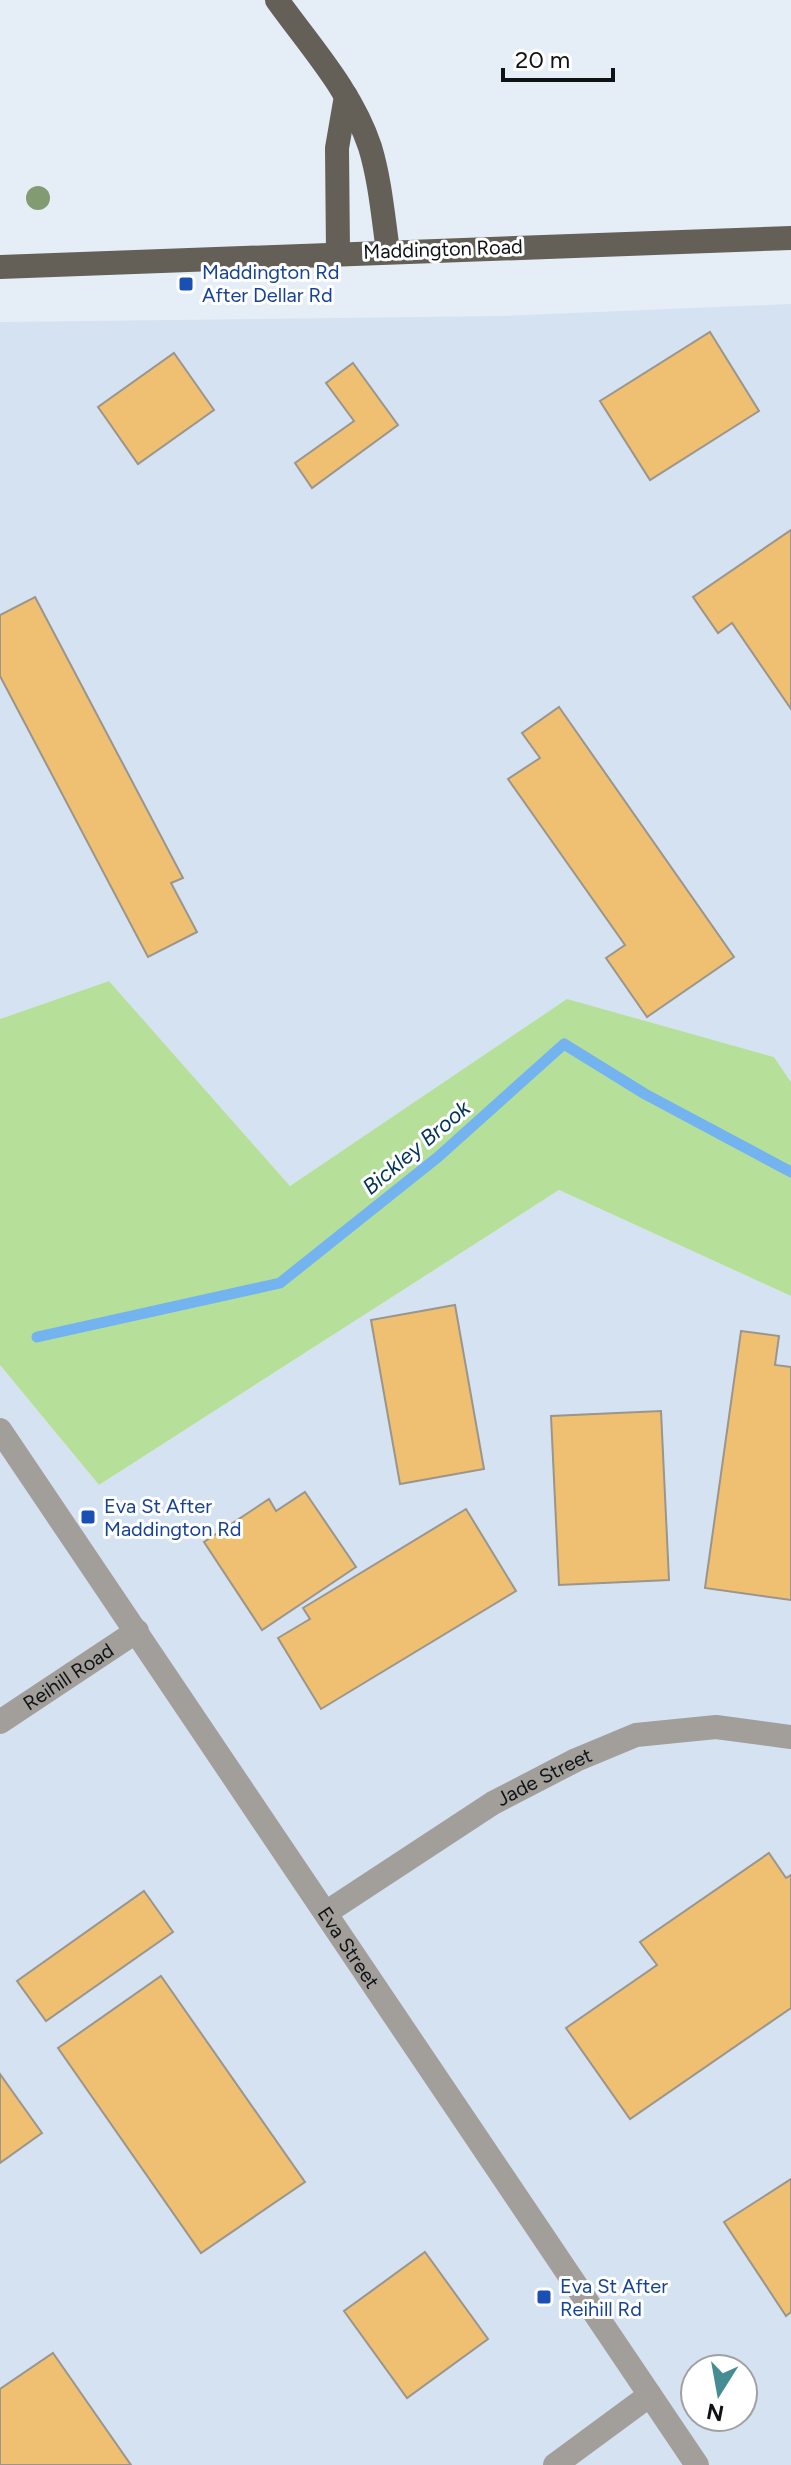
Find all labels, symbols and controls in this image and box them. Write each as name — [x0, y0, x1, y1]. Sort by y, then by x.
scale bar — [503, 32, 613, 82]
text: 20 m — [515, 45, 570, 74]
street label: Maddington Road — [363, 234, 523, 264]
place label: Maddington Rd After Dellar Rd — [202, 260, 340, 307]
marker: Maddington Rd After Dellar Rd — [177, 275, 195, 293]
water label: Bickley Brook — [357, 1094, 477, 1200]
place label: Eva St After Maddington Rd — [104, 1494, 242, 1541]
marker: Eva St After Maddington Rd — [79, 1508, 97, 1526]
street label: Reihill Road — [18, 1638, 118, 1715]
street label: Jade Street — [492, 1743, 595, 1811]
street label: Eva Street — [313, 1902, 385, 1993]
place label: Eva St After Reihill Rd — [560, 2274, 668, 2321]
marker: Eva St After Reihill Rd — [535, 2288, 553, 2306]
north arrow — [679, 2353, 759, 2433]
text: N — [704, 2397, 726, 2427]

